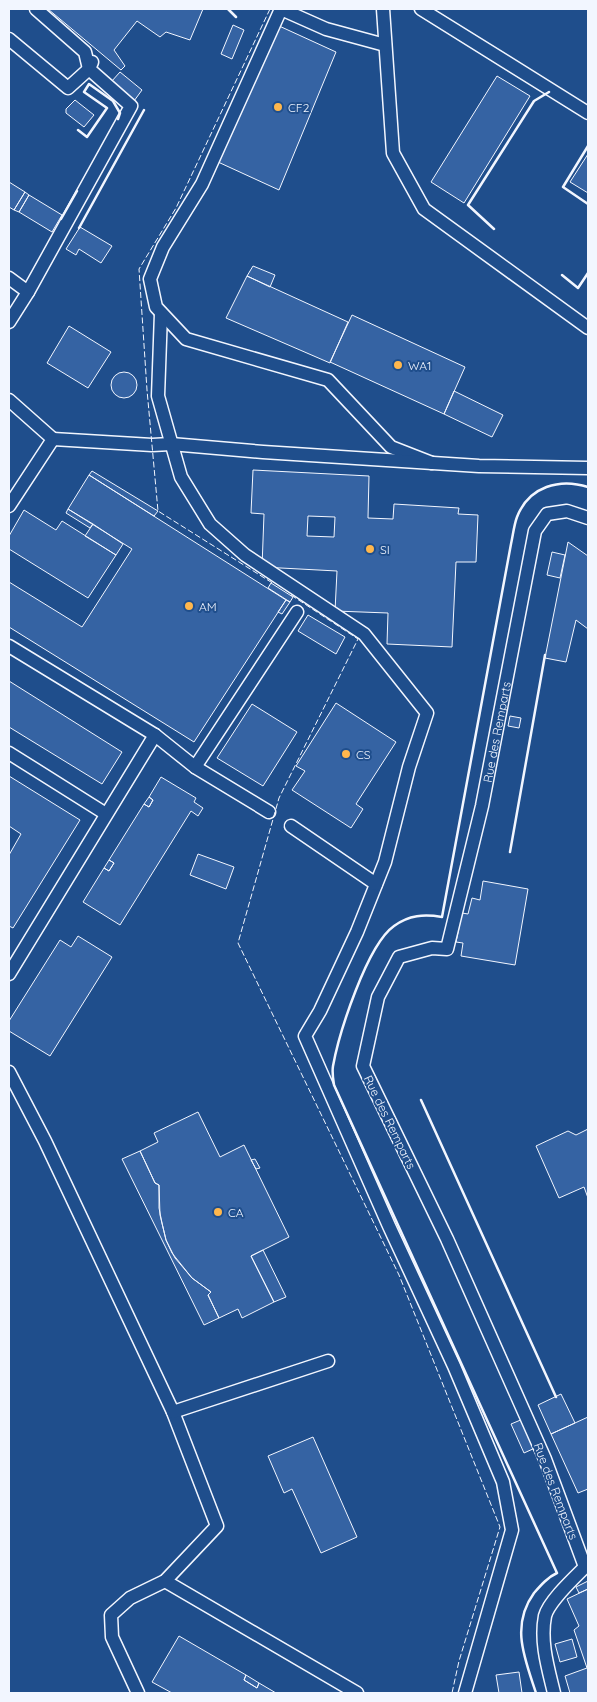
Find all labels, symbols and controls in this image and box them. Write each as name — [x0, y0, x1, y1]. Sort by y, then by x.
place label: CF2 — [288, 100, 310, 115]
marker: CF2 — [272, 101, 284, 113]
place label: WA1 — [408, 358, 432, 373]
marker: WA1 — [392, 359, 404, 371]
place label: SI — [380, 542, 390, 557]
marker: SI — [364, 543, 376, 555]
place label: AM — [199, 599, 217, 614]
marker: AM — [183, 600, 195, 612]
street label: Rue des Remparts — [479, 680, 513, 784]
place label: CS — [356, 747, 371, 762]
marker: CS — [340, 748, 352, 760]
street label: Rue des Remparts — [361, 1073, 419, 1172]
place label: CA — [228, 1205, 244, 1220]
marker: CA — [212, 1206, 224, 1218]
street label: Rue des Remparts — [531, 1440, 582, 1542]

